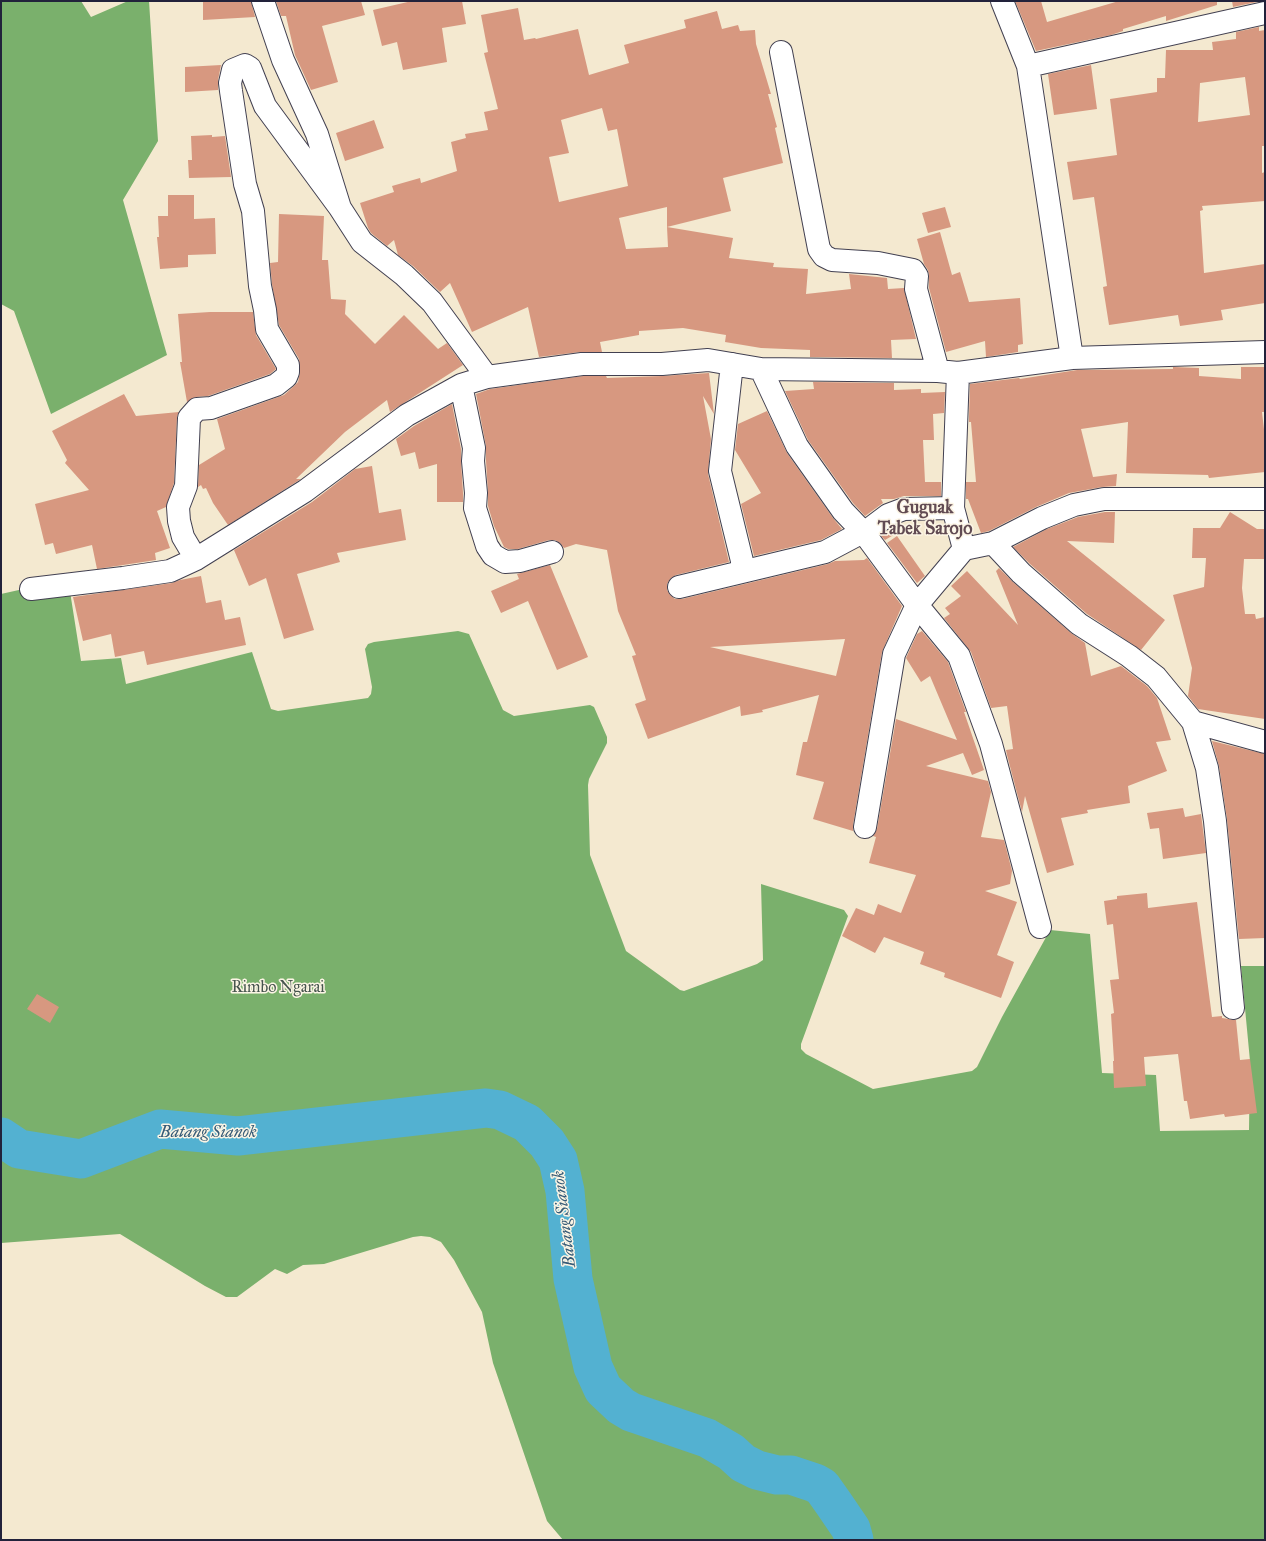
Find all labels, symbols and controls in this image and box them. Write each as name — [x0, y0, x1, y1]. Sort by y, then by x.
district label: Guguak Tabek Sarojo — [878, 498, 972, 540]
park label: Rimbo Ngarai — [231, 978, 325, 998]
water label: Batang Sianok — [159, 1123, 257, 1143]
water label: Batang Sianok — [549, 1170, 581, 1268]

